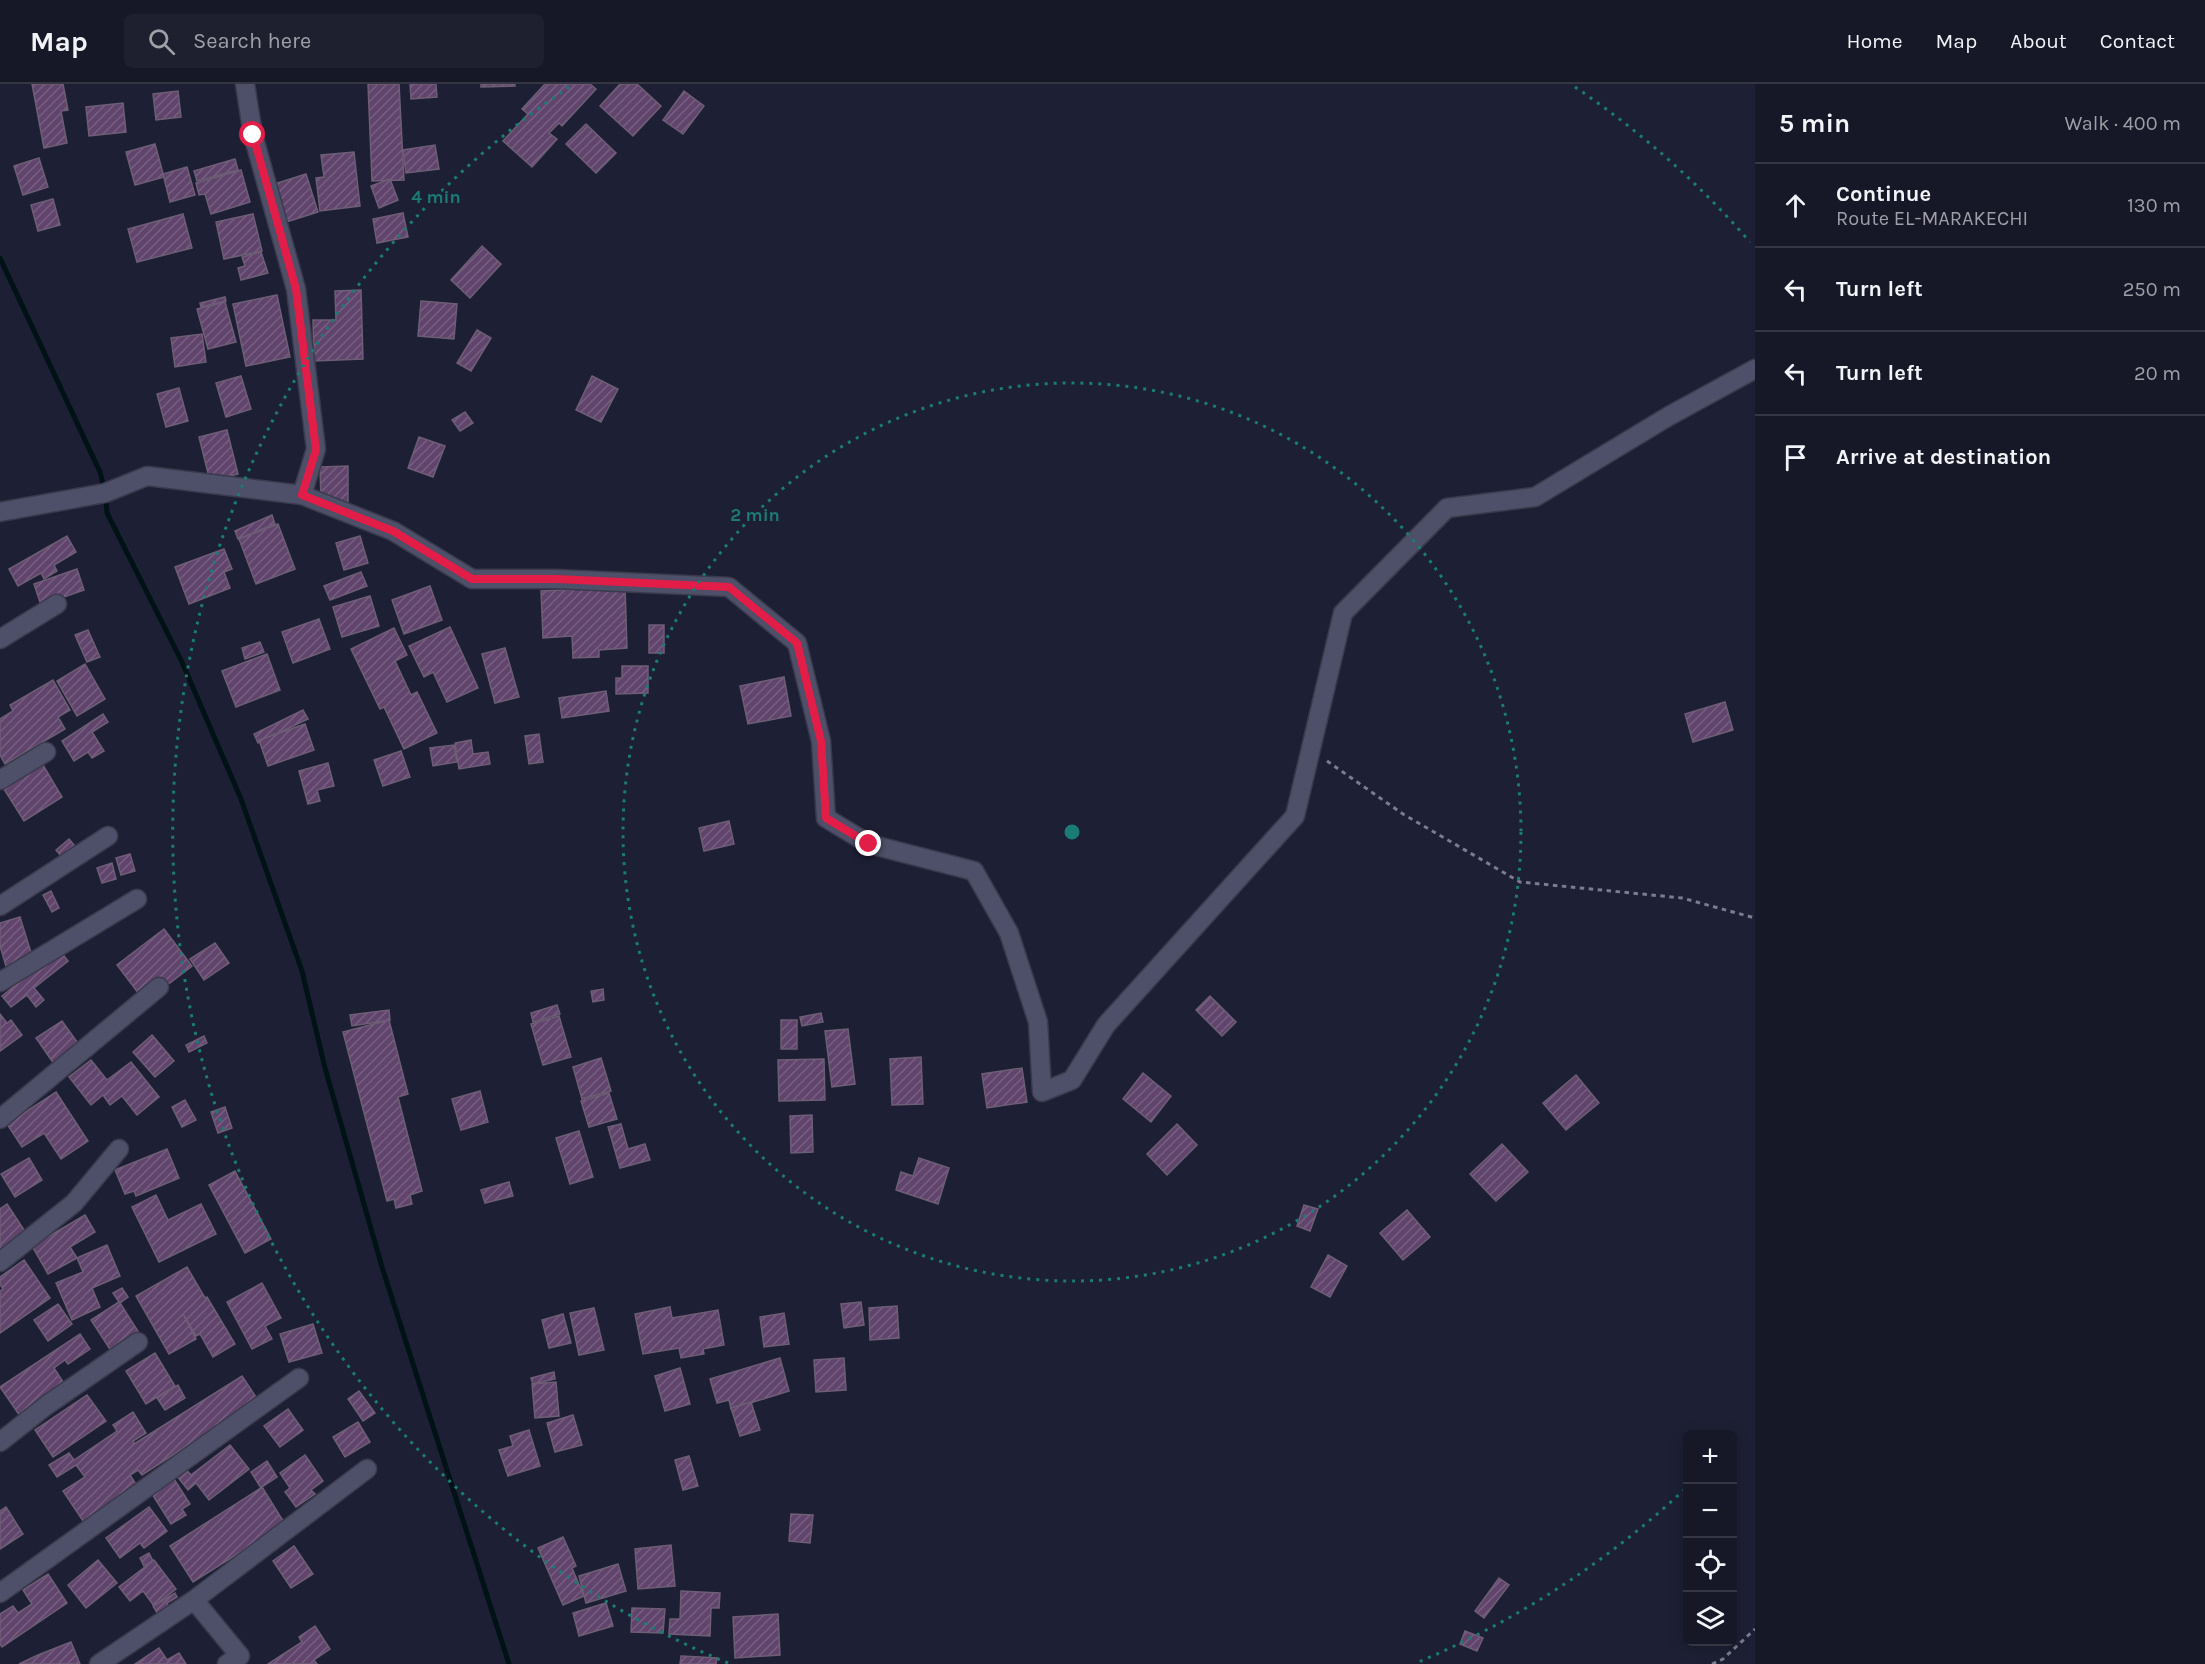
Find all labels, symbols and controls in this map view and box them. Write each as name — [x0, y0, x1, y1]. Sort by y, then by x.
search box — [124, 14, 544, 68]
text: Map — [30, 25, 88, 58]
icon: search — [145, 25, 178, 58]
text: Search here — [193, 28, 311, 54]
text: Home — [1847, 29, 1903, 53]
text: Map — [1936, 29, 1977, 53]
text: About — [2010, 29, 2067, 53]
text: Contact — [2100, 29, 2175, 53]
text: 5 min — [1779, 108, 1850, 139]
text: Walk · 400 m — [2064, 112, 2181, 135]
route start — [239, 121, 265, 147]
text: Continue — [1836, 181, 1931, 207]
text: 4 min — [411, 186, 461, 208]
icon: ahead — [1779, 189, 1812, 222]
text: 130 m — [2127, 194, 2181, 217]
text: Route EL-MARAKECHI — [1836, 207, 2028, 230]
icon: left — [1779, 273, 1812, 306]
text: Turn left — [1836, 276, 1923, 302]
text: 250 m — [2123, 278, 2181, 301]
icon: left — [1779, 357, 1812, 390]
text: Turn left — [1836, 360, 1923, 386]
text: 20 m — [2134, 362, 2181, 385]
icon: arrive — [1779, 441, 1812, 474]
text: Arrive at destination — [1836, 444, 2051, 470]
text: 2 min — [730, 504, 780, 526]
centre of rings — [1062, 822, 1082, 842]
route end — [855, 830, 881, 856]
map controls — [1683, 1430, 1737, 1646]
button: + — [1683, 1430, 1737, 1484]
button: − — [1683, 1484, 1737, 1538]
button: locate — [1683, 1538, 1737, 1592]
button: layers — [1683, 1592, 1737, 1646]

